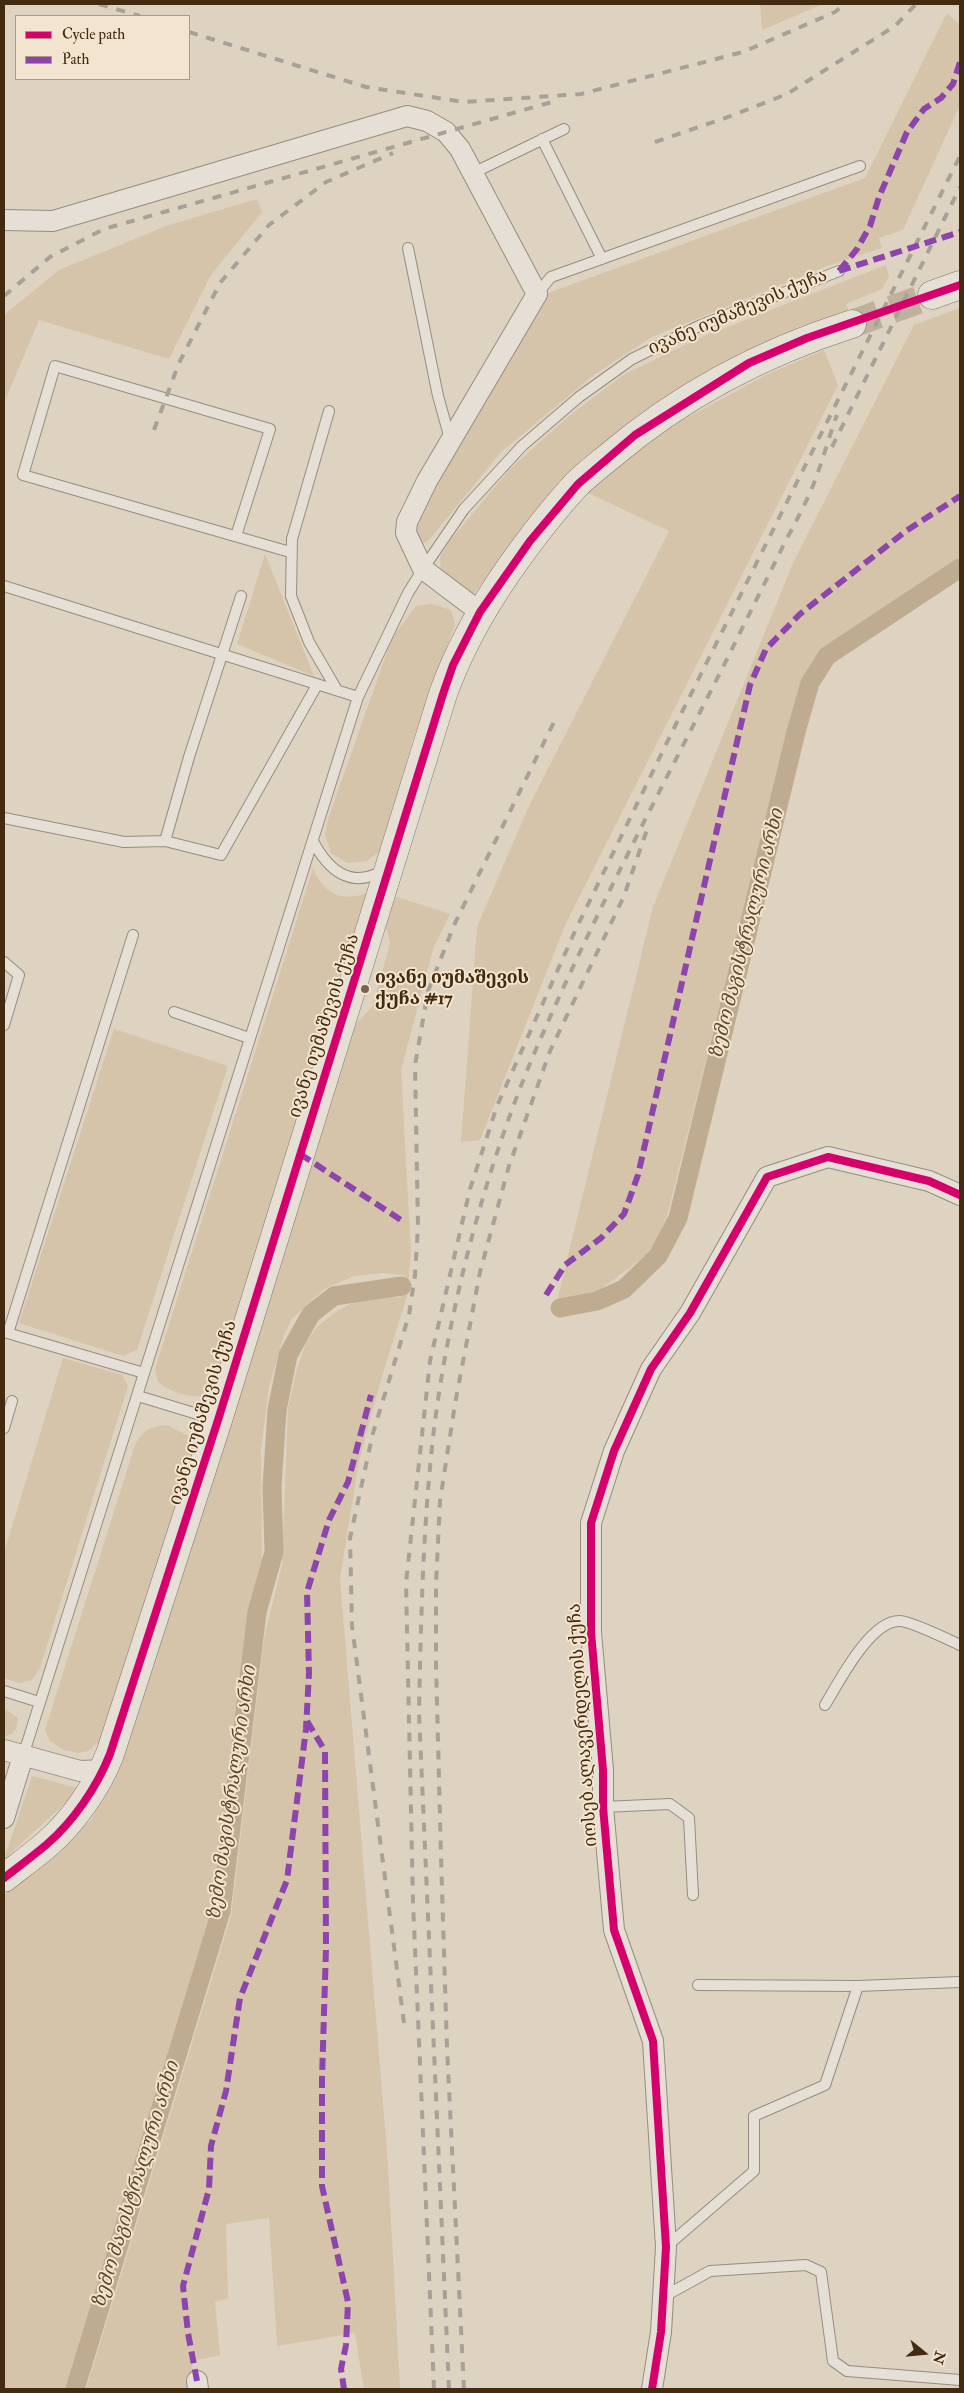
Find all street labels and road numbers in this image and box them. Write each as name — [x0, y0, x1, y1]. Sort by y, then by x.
street label: ივანე იუმაშევის ქუჩა — [645, 265, 831, 361]
street label: ივანე იუმაშევის ქუჩა — [285, 931, 365, 1121]
street label: ივანე იუმაშევის ქუჩა — [166, 1318, 242, 1508]
street label: იოსებ ალავერდელის ქუჩა — [565, 1603, 603, 1847]

